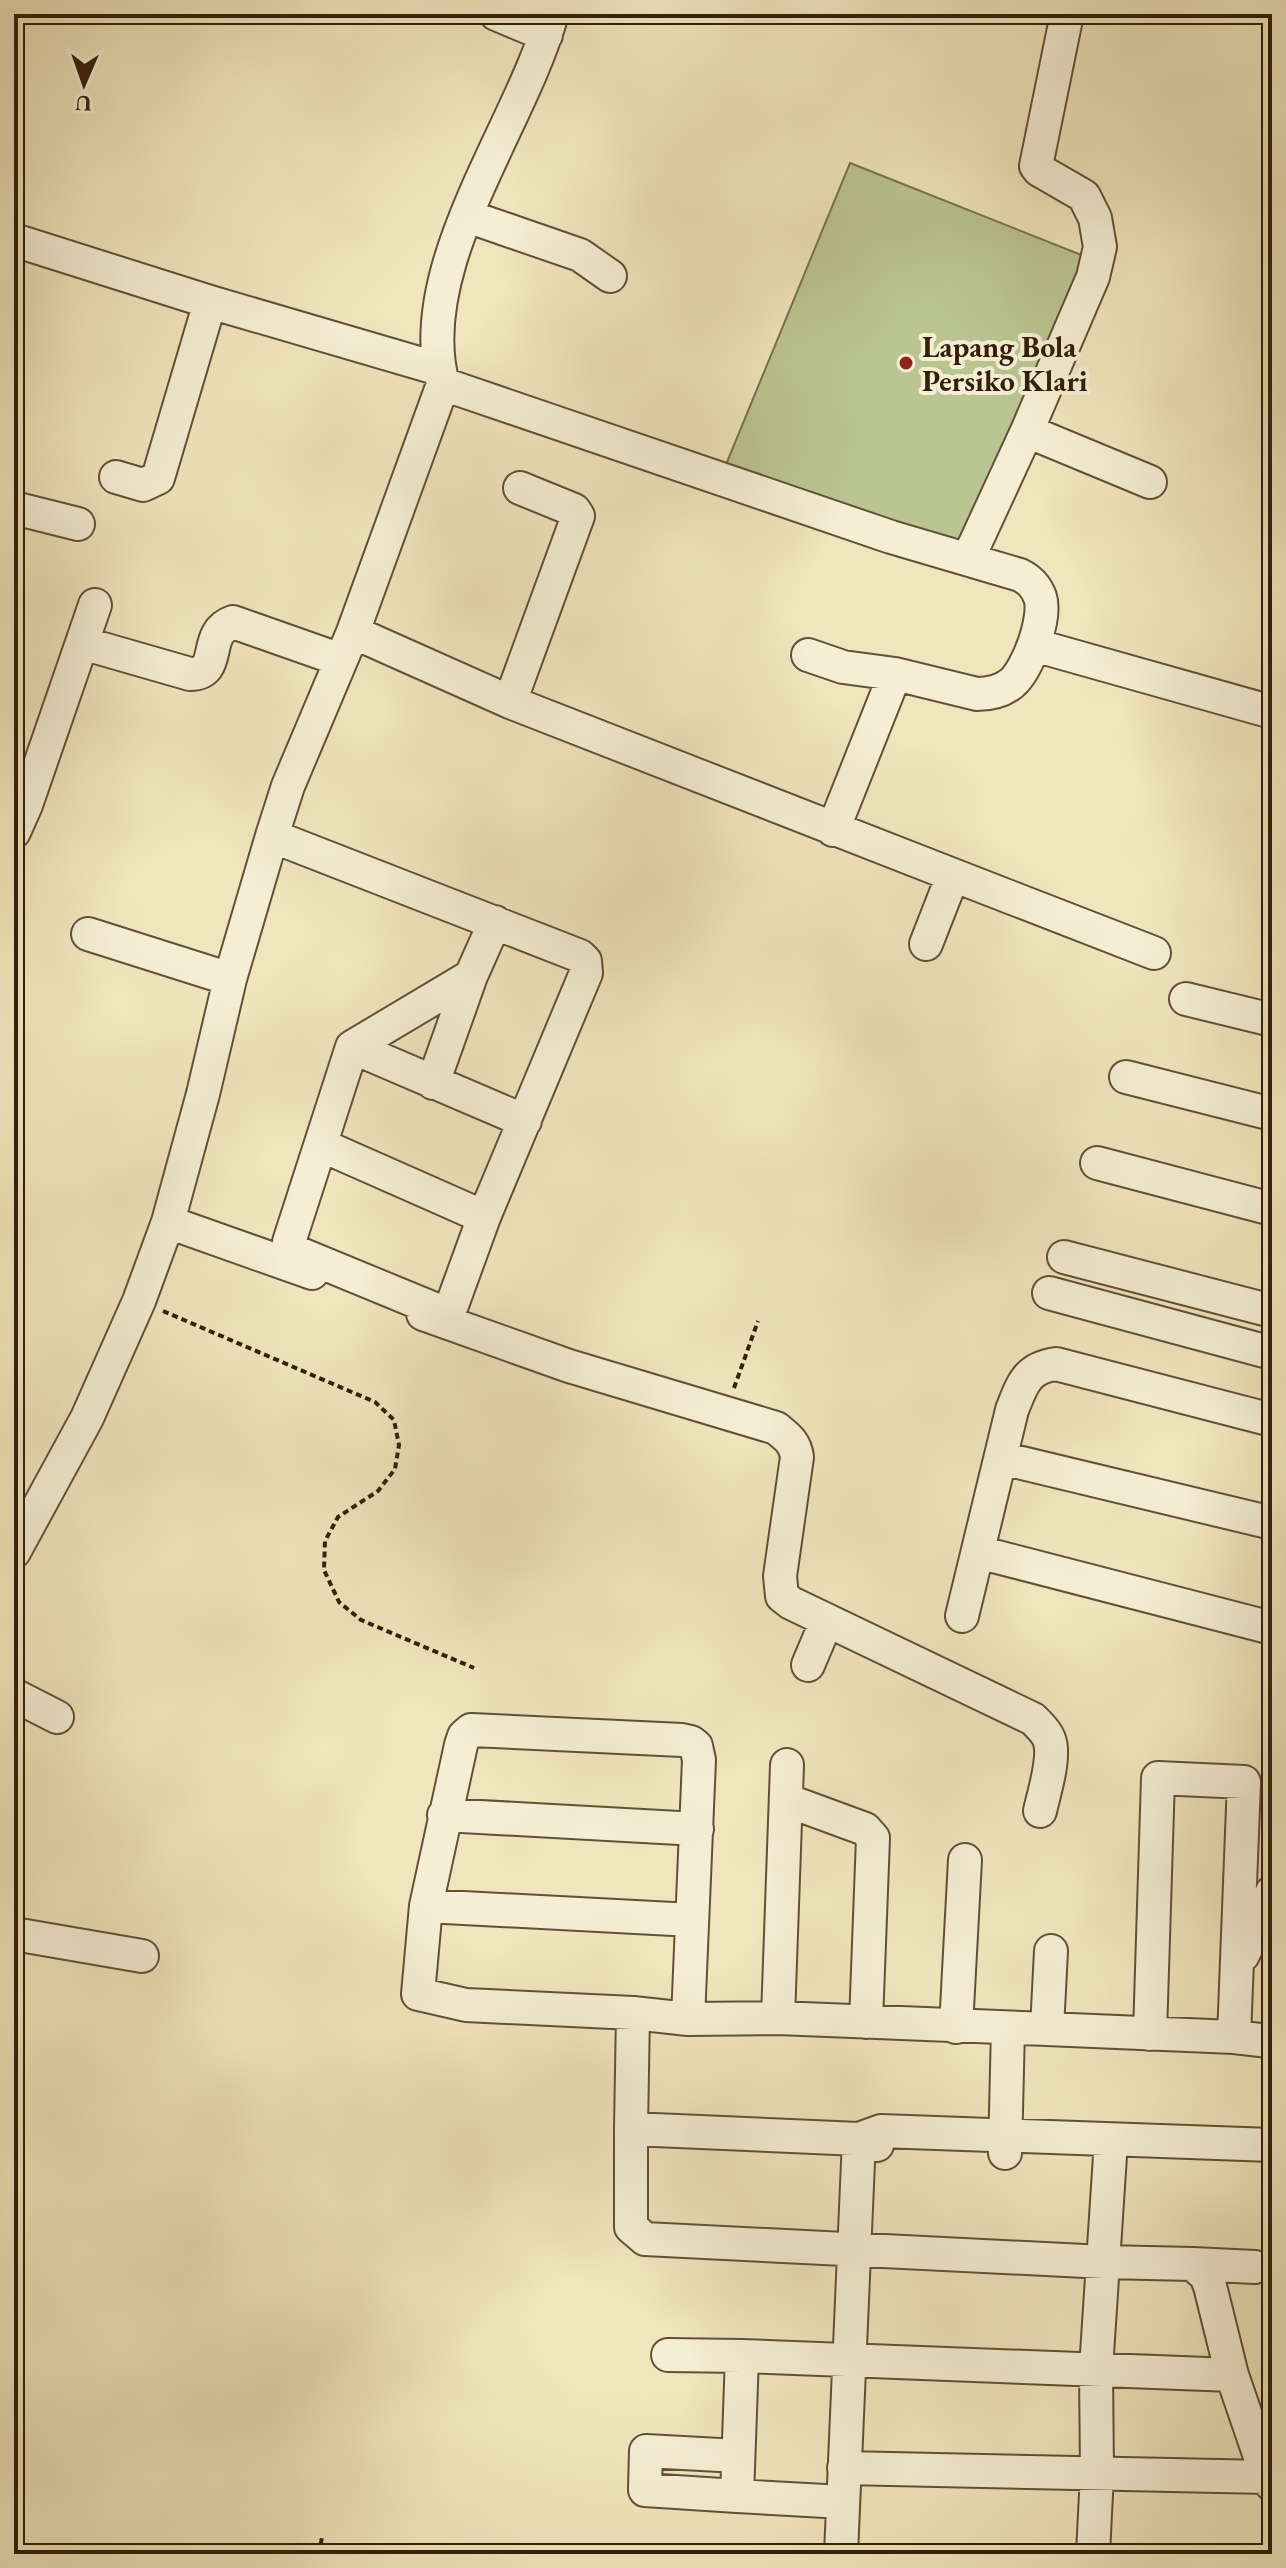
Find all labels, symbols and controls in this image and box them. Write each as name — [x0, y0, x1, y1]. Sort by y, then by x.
north arrow — [44, 44, 124, 124]
text: U — [74, 89, 92, 118]
place label: Lapang Bola Persiko Klari — [922, 327, 1088, 400]
marker: Lapang Bola Persiko Klari — [897, 354, 915, 372]

